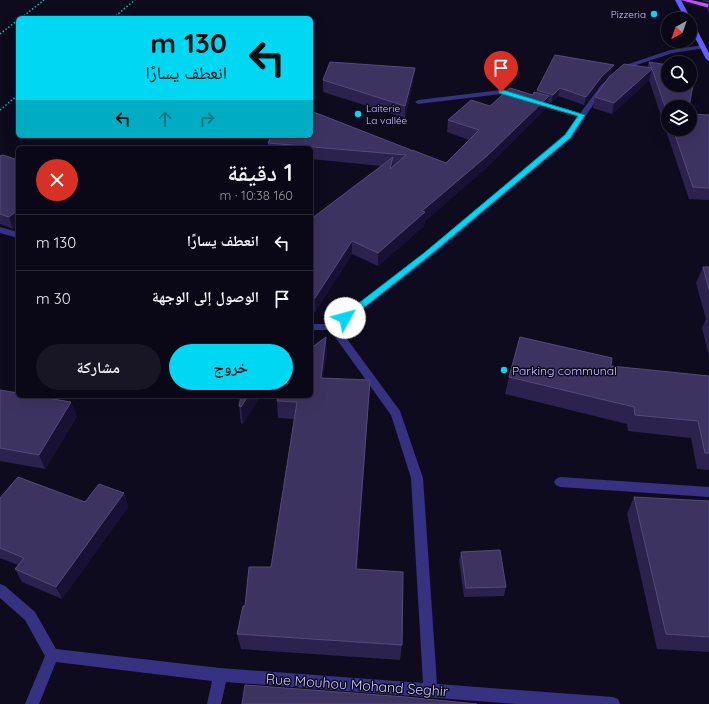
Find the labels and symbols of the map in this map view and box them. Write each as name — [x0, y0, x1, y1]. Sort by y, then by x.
place label: Pizzeria — [611, 8, 646, 21]
marker: Pizzeria — [649, 9, 659, 19]
north arrow — [661, 12, 697, 48]
pin — [484, 51, 518, 92]
place label: Laiterie La vallée — [366, 102, 408, 127]
marker: Laiterie La vallée — [353, 109, 363, 119]
position arrow — [324, 297, 366, 339]
place label: Parking communal — [512, 363, 617, 378]
marker: Parking communal — [499, 365, 509, 375]
street label: Rue Mouhou Mohand Seghir — [265, 670, 449, 700]

